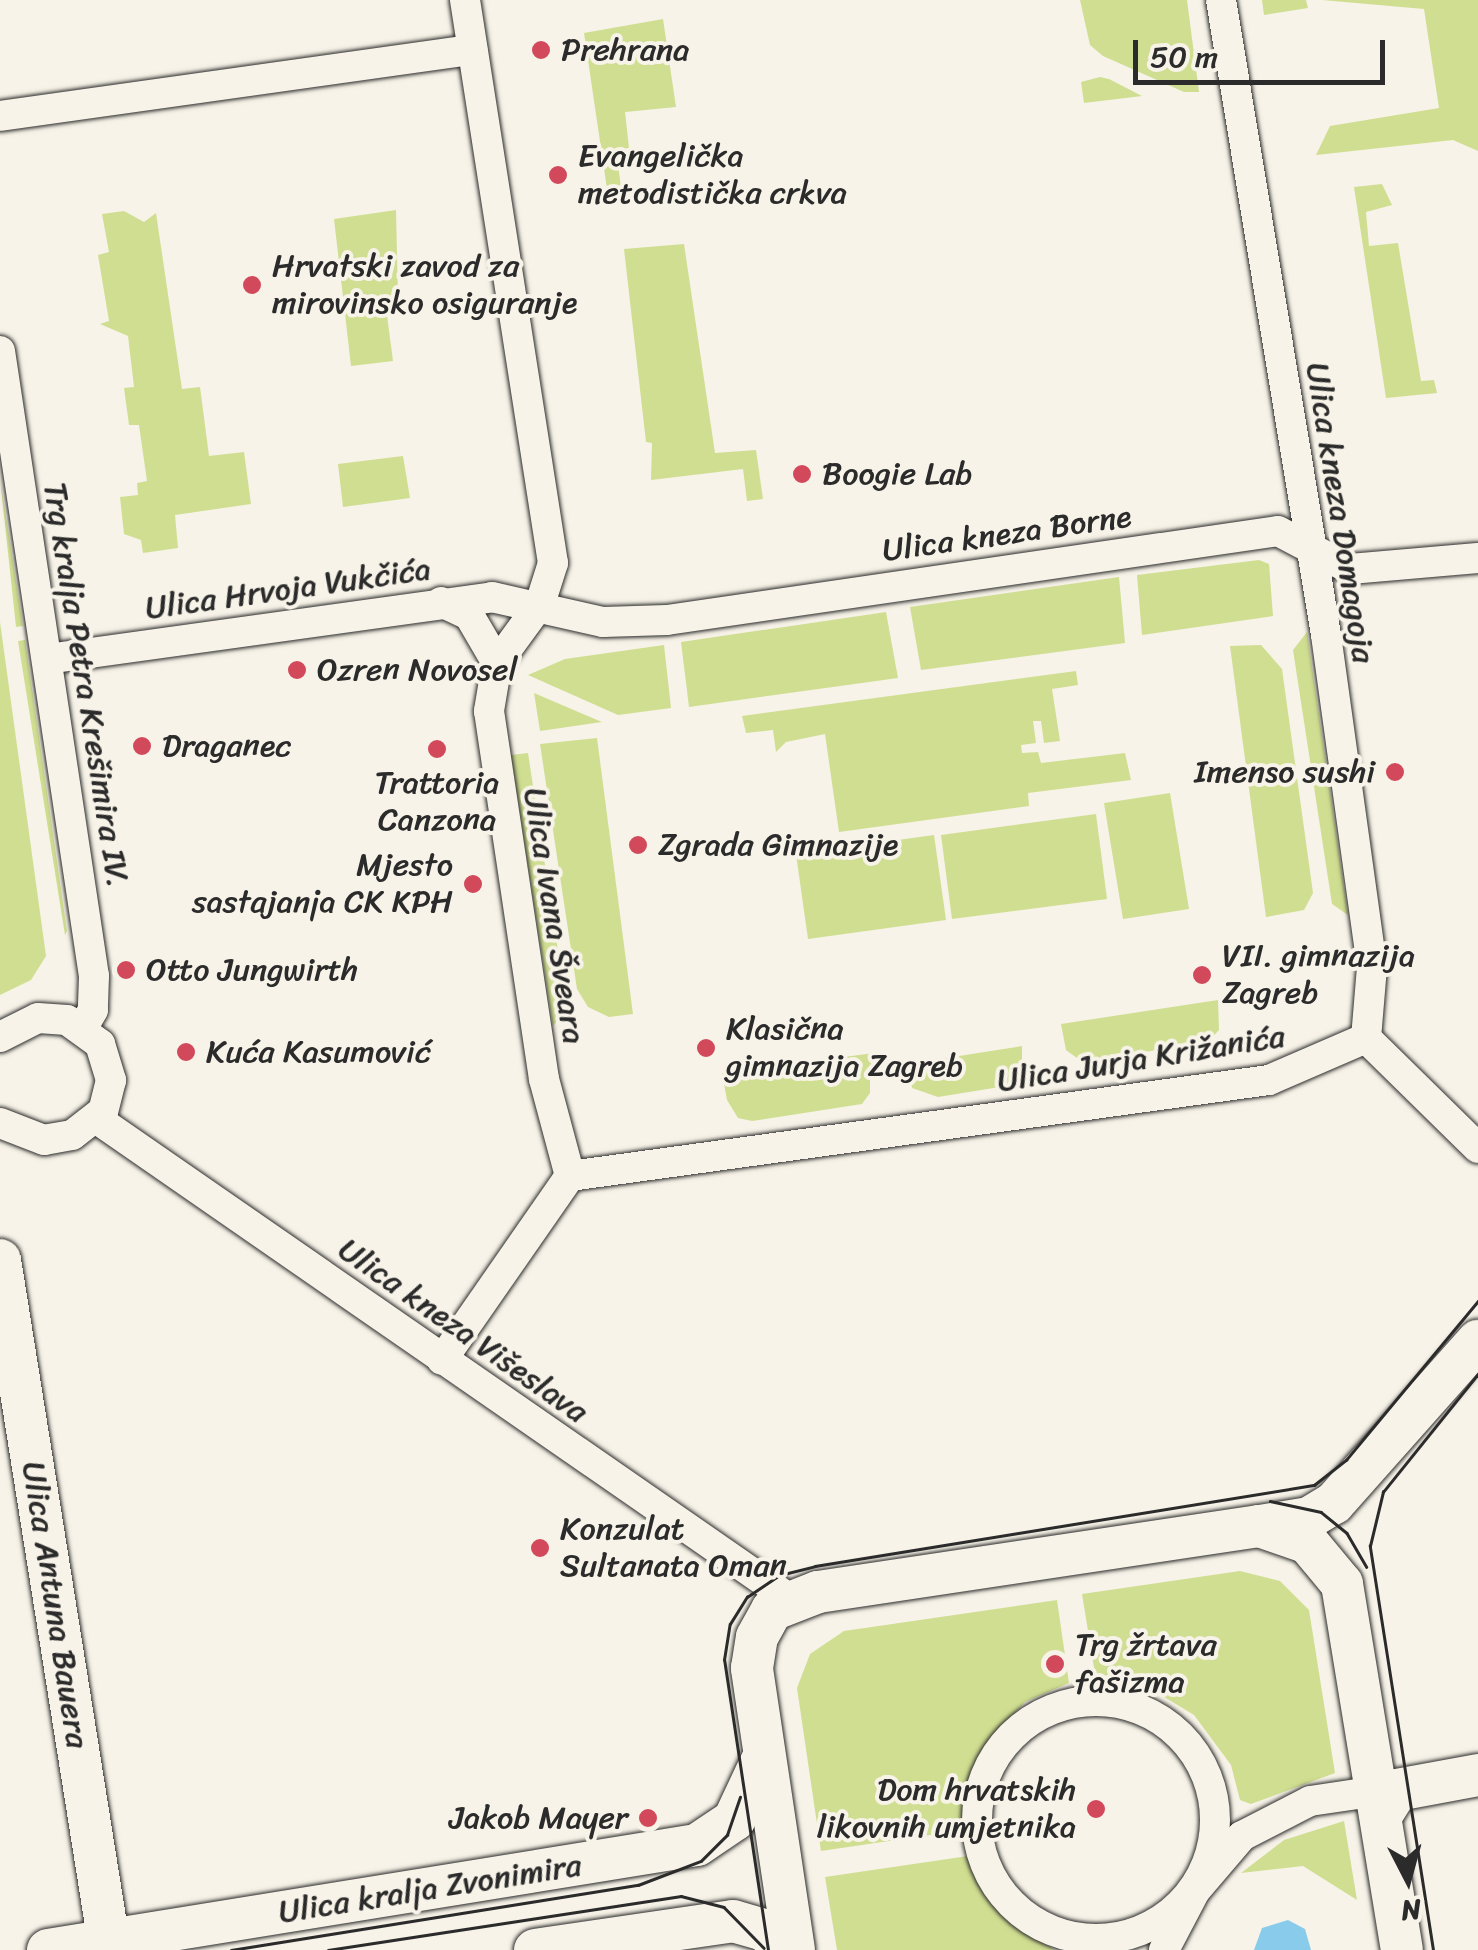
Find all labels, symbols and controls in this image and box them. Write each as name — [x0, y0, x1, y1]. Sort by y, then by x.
scale bar — [1138, 20, 1390, 82]
text: 50 m — [1150, 30, 1218, 84]
place label: Prehrana — [561, 31, 689, 69]
marker: Prehrana — [530, 39, 552, 61]
place label: Evangelička metodistička crkva — [578, 138, 847, 213]
marker: Evangelička metodistička crkva — [547, 164, 569, 186]
place label: Hrvatski zavod za mirovinsko osiguranje — [272, 248, 578, 323]
marker: Hrvatski zavod za mirovinsko osiguranje — [241, 274, 263, 296]
street label: Ulica kneza Domagoja — [1297, 360, 1383, 666]
place label: Boogie Lab — [822, 455, 973, 493]
marker: Boogie Lab — [791, 463, 813, 485]
street label: Trg kralja Petra Krešimira IV. — [35, 479, 137, 891]
street label: Ulica kneza Borne — [879, 497, 1135, 571]
street label: Ulica Hrvoja Vukčića — [143, 550, 433, 628]
place label: Ozren Novosel — [317, 651, 517, 689]
marker: Ozren Novosel — [286, 659, 308, 681]
place label: Draganec — [162, 727, 291, 765]
marker: Draganec — [131, 735, 153, 757]
marker: Trattoria Canzona — [426, 738, 448, 760]
place label: Imenso sushi — [1194, 753, 1375, 791]
marker: Imenso sushi — [1384, 761, 1406, 783]
place label: Trattoria Canzona — [375, 765, 499, 840]
street label: Ulica Ivana Šveara — [515, 784, 593, 1048]
place label: Zgrada Gimnazije — [658, 826, 900, 864]
marker: Zgrada Gimnazije — [627, 834, 649, 856]
place label: Mjesto sastajanja CK KPH — [192, 847, 453, 922]
marker: Mjesto sastajanja CK KPH — [462, 873, 484, 895]
place label: VII. gimnazija Zagreb — [1222, 938, 1415, 1013]
place label: Otto Jungwirth — [146, 951, 358, 989]
marker: Otto Jungwirth — [115, 959, 137, 981]
marker: VII. gimnazija Zagreb — [1191, 964, 1213, 986]
place label: Klasična gimnazija Zagreb — [726, 1011, 964, 1086]
street label: Ulica Jurja Križanića — [995, 1017, 1287, 1101]
place label: Kuća Kasumović — [206, 1033, 430, 1071]
marker: Klasična gimnazija Zagreb — [695, 1037, 717, 1059]
marker: Kuća Kasumović — [175, 1041, 197, 1063]
street label: Ulica kneza Višeslava — [329, 1229, 597, 1433]
street label: Ulica Antuna Bauera — [13, 1459, 97, 1751]
place label: Konzulat Sultanata Oman — [560, 1511, 787, 1586]
marker: Konzulat Sultanata Oman — [529, 1537, 551, 1559]
place label: Trg žrtava fašizma — [1075, 1627, 1217, 1702]
marker: Trg žrtava fašizma — [1044, 1653, 1066, 1675]
place label: Dom hrvatskih likovnih umjetnika — [818, 1772, 1076, 1847]
marker: Dom hrvatskih likovnih umjetnika — [1085, 1798, 1107, 1820]
place label: Jakob Mayer — [450, 1799, 628, 1837]
marker: Jakob Mayer — [637, 1807, 659, 1829]
north arrow — [1358, 1830, 1458, 1930]
street label: Ulica kralja Zvonimira — [275, 1846, 585, 1932]
text: N — [1399, 1885, 1423, 1936]

